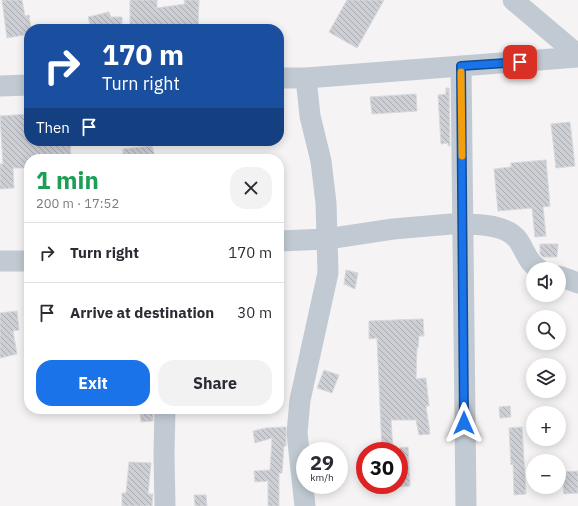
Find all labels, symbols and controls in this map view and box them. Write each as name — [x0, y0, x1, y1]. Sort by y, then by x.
text: 170 m — [102, 36, 184, 73]
icon: right — [36, 40, 88, 92]
pin — [503, 45, 537, 79]
icon: arrive — [509, 51, 531, 73]
text: Turn right — [102, 72, 180, 95]
icon: arrive — [78, 116, 100, 138]
text: Then — [36, 118, 70, 137]
text: 1 min — [36, 164, 99, 196]
button: close — [230, 167, 272, 209]
text: 200 m · 17:52 — [36, 195, 119, 212]
icon: right — [36, 242, 58, 264]
text: Turn right — [70, 243, 139, 262]
text: 170 m — [228, 243, 272, 262]
map controls — [526, 262, 566, 494]
button: sound — [526, 262, 566, 302]
icon: arrive — [36, 302, 58, 324]
text: Arrive at destination — [70, 303, 214, 322]
text: 30 m — [237, 303, 272, 322]
button: search — [526, 310, 566, 350]
button: layers — [526, 358, 566, 398]
button: Exit — [36, 360, 150, 406]
button: Share — [158, 360, 272, 406]
position arrow — [443, 402, 485, 444]
button: + — [526, 406, 566, 446]
speed limit sign: 30 — [356, 442, 408, 494]
text: 29 — [310, 449, 334, 476]
button: − — [526, 454, 566, 494]
text: km/h — [310, 471, 334, 484]

